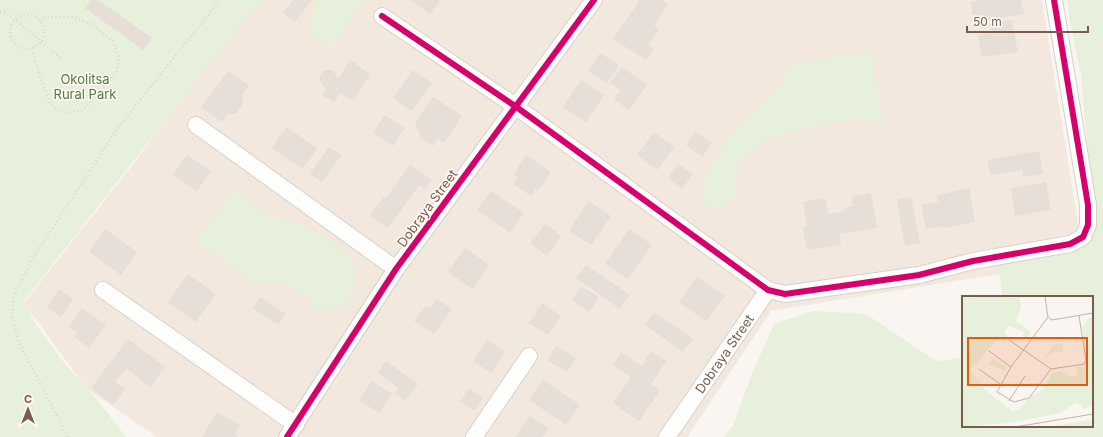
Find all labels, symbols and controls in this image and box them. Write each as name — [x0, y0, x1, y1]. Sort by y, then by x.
scale bar — [967, 8, 1088, 34]
text: 50 m — [973, 14, 1002, 29]
park label: Okolitsa Rural Park — [54, 71, 116, 102]
street label: Dobraya Street — [393, 166, 461, 250]
inset map — [962, 296, 1093, 427]
street label: Dobraya Street — [692, 311, 757, 396]
north arrow — [8, 389, 48, 429]
text: С — [24, 392, 32, 406]

